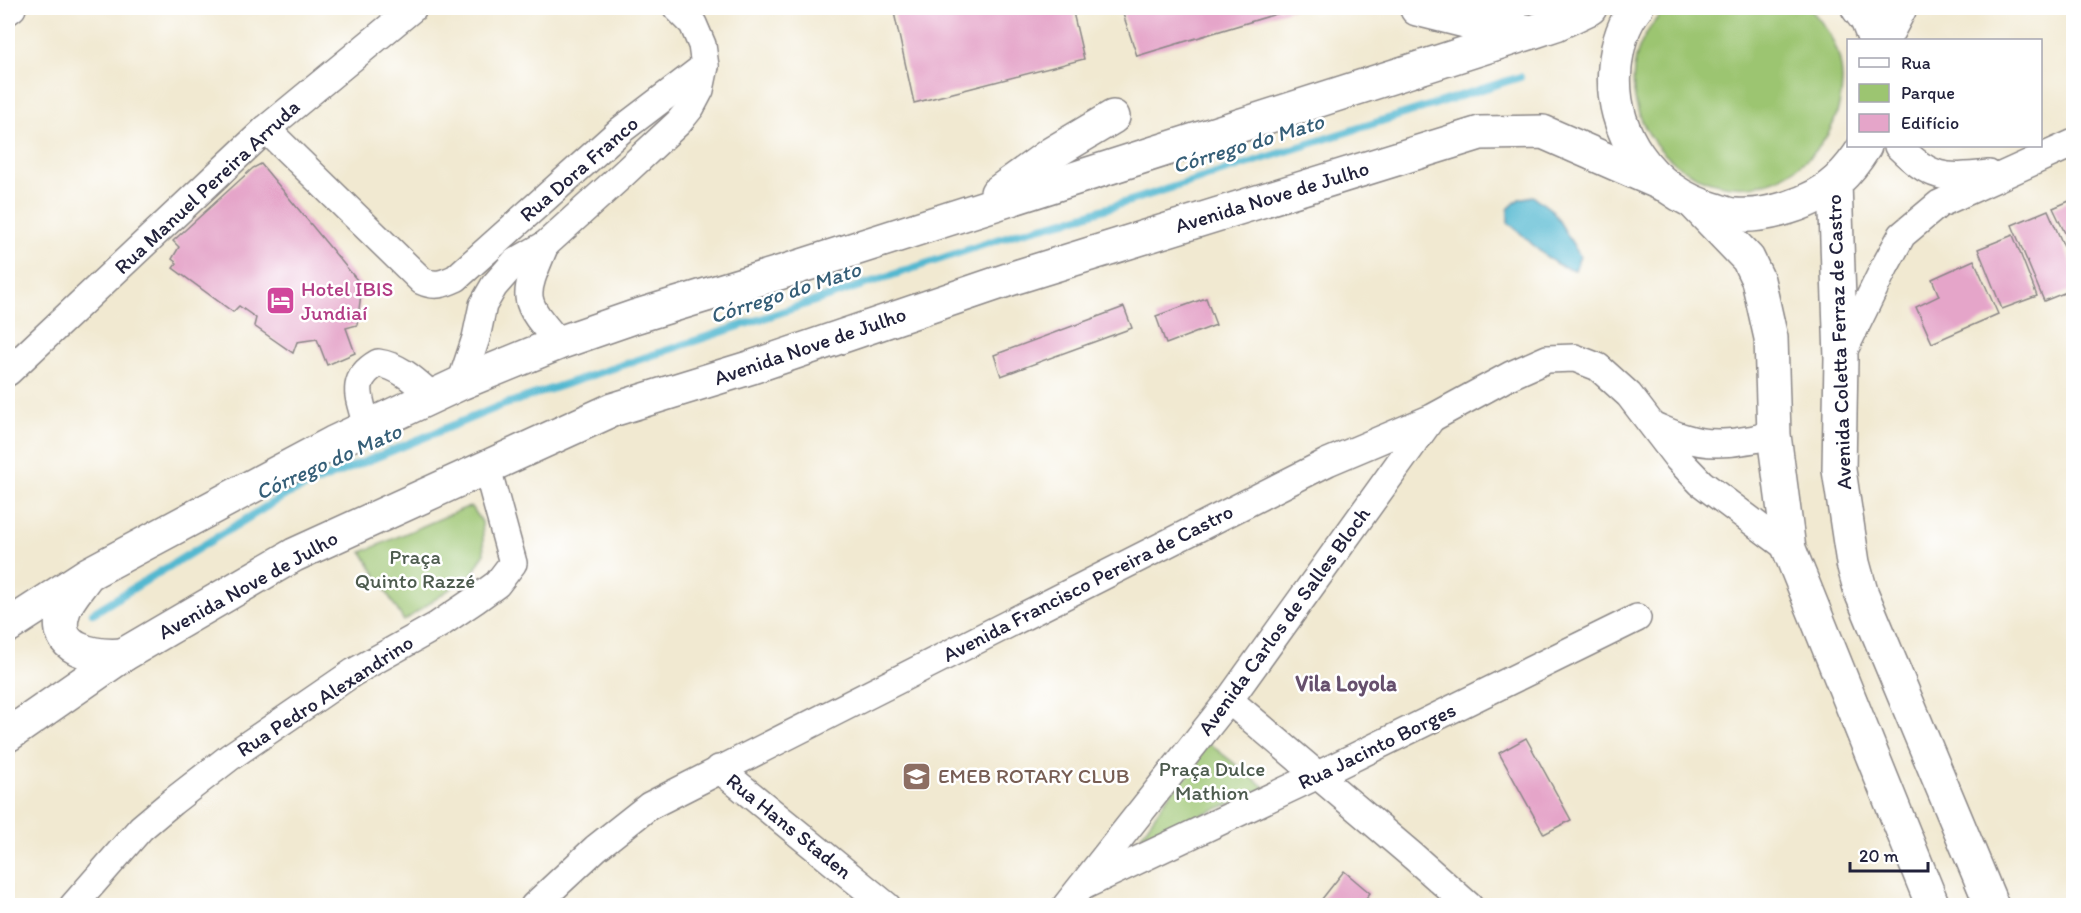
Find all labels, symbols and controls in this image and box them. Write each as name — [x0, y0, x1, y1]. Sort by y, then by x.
legend — [1847, 39, 2042, 147]
text: Rua — [1901, 52, 1931, 74]
text: Parque — [1901, 82, 1955, 104]
street label: Rua Manuel Pereira Arruda — [109, 94, 305, 279]
water label: Córrego do Mato — [1169, 107, 1328, 179]
street label: Rua Dora Franco — [514, 110, 643, 227]
text: Edifício — [1901, 112, 1959, 134]
street label: Avenida Nove de Julho — [1172, 155, 1372, 238]
street label: Avenida Coletta Ferraz de Castro — [1821, 194, 1856, 490]
water label: Córrego do Mato — [706, 255, 865, 330]
place label: Hotel IBIS Jundiaí — [301, 276, 393, 325]
hotel icon: Hotel IBIS Jundiaí — [264, 285, 296, 317]
street label: Avenida Nove de Julho — [710, 301, 909, 390]
water label: Córrego do Mato — [251, 417, 406, 506]
street label: Avenida Francisco Pereira de Castro — [938, 498, 1237, 667]
street label: Avenida Carlos de Salles Bloch — [1192, 501, 1375, 740]
street label: Avenida Nove de Julho — [154, 525, 342, 644]
park label: Praça Quinto Razzé — [355, 544, 475, 593]
street label: Rua Pedro Alexandrino — [232, 629, 418, 762]
district label: Vila Loyola — [1295, 670, 1397, 697]
street label: Rua Jacinto Borges — [1294, 697, 1460, 795]
park label: Praça Dulce Mathion — [1159, 756, 1265, 805]
school or university icon: EMEB ROTARY CLUB — [901, 760, 933, 792]
place label: EMEB ROTARY CLUB — [938, 763, 1130, 788]
street label: Rua Hans Staden — [722, 767, 857, 884]
scale bar — [1850, 835, 1928, 873]
text: 20 m — [1859, 845, 1899, 867]

